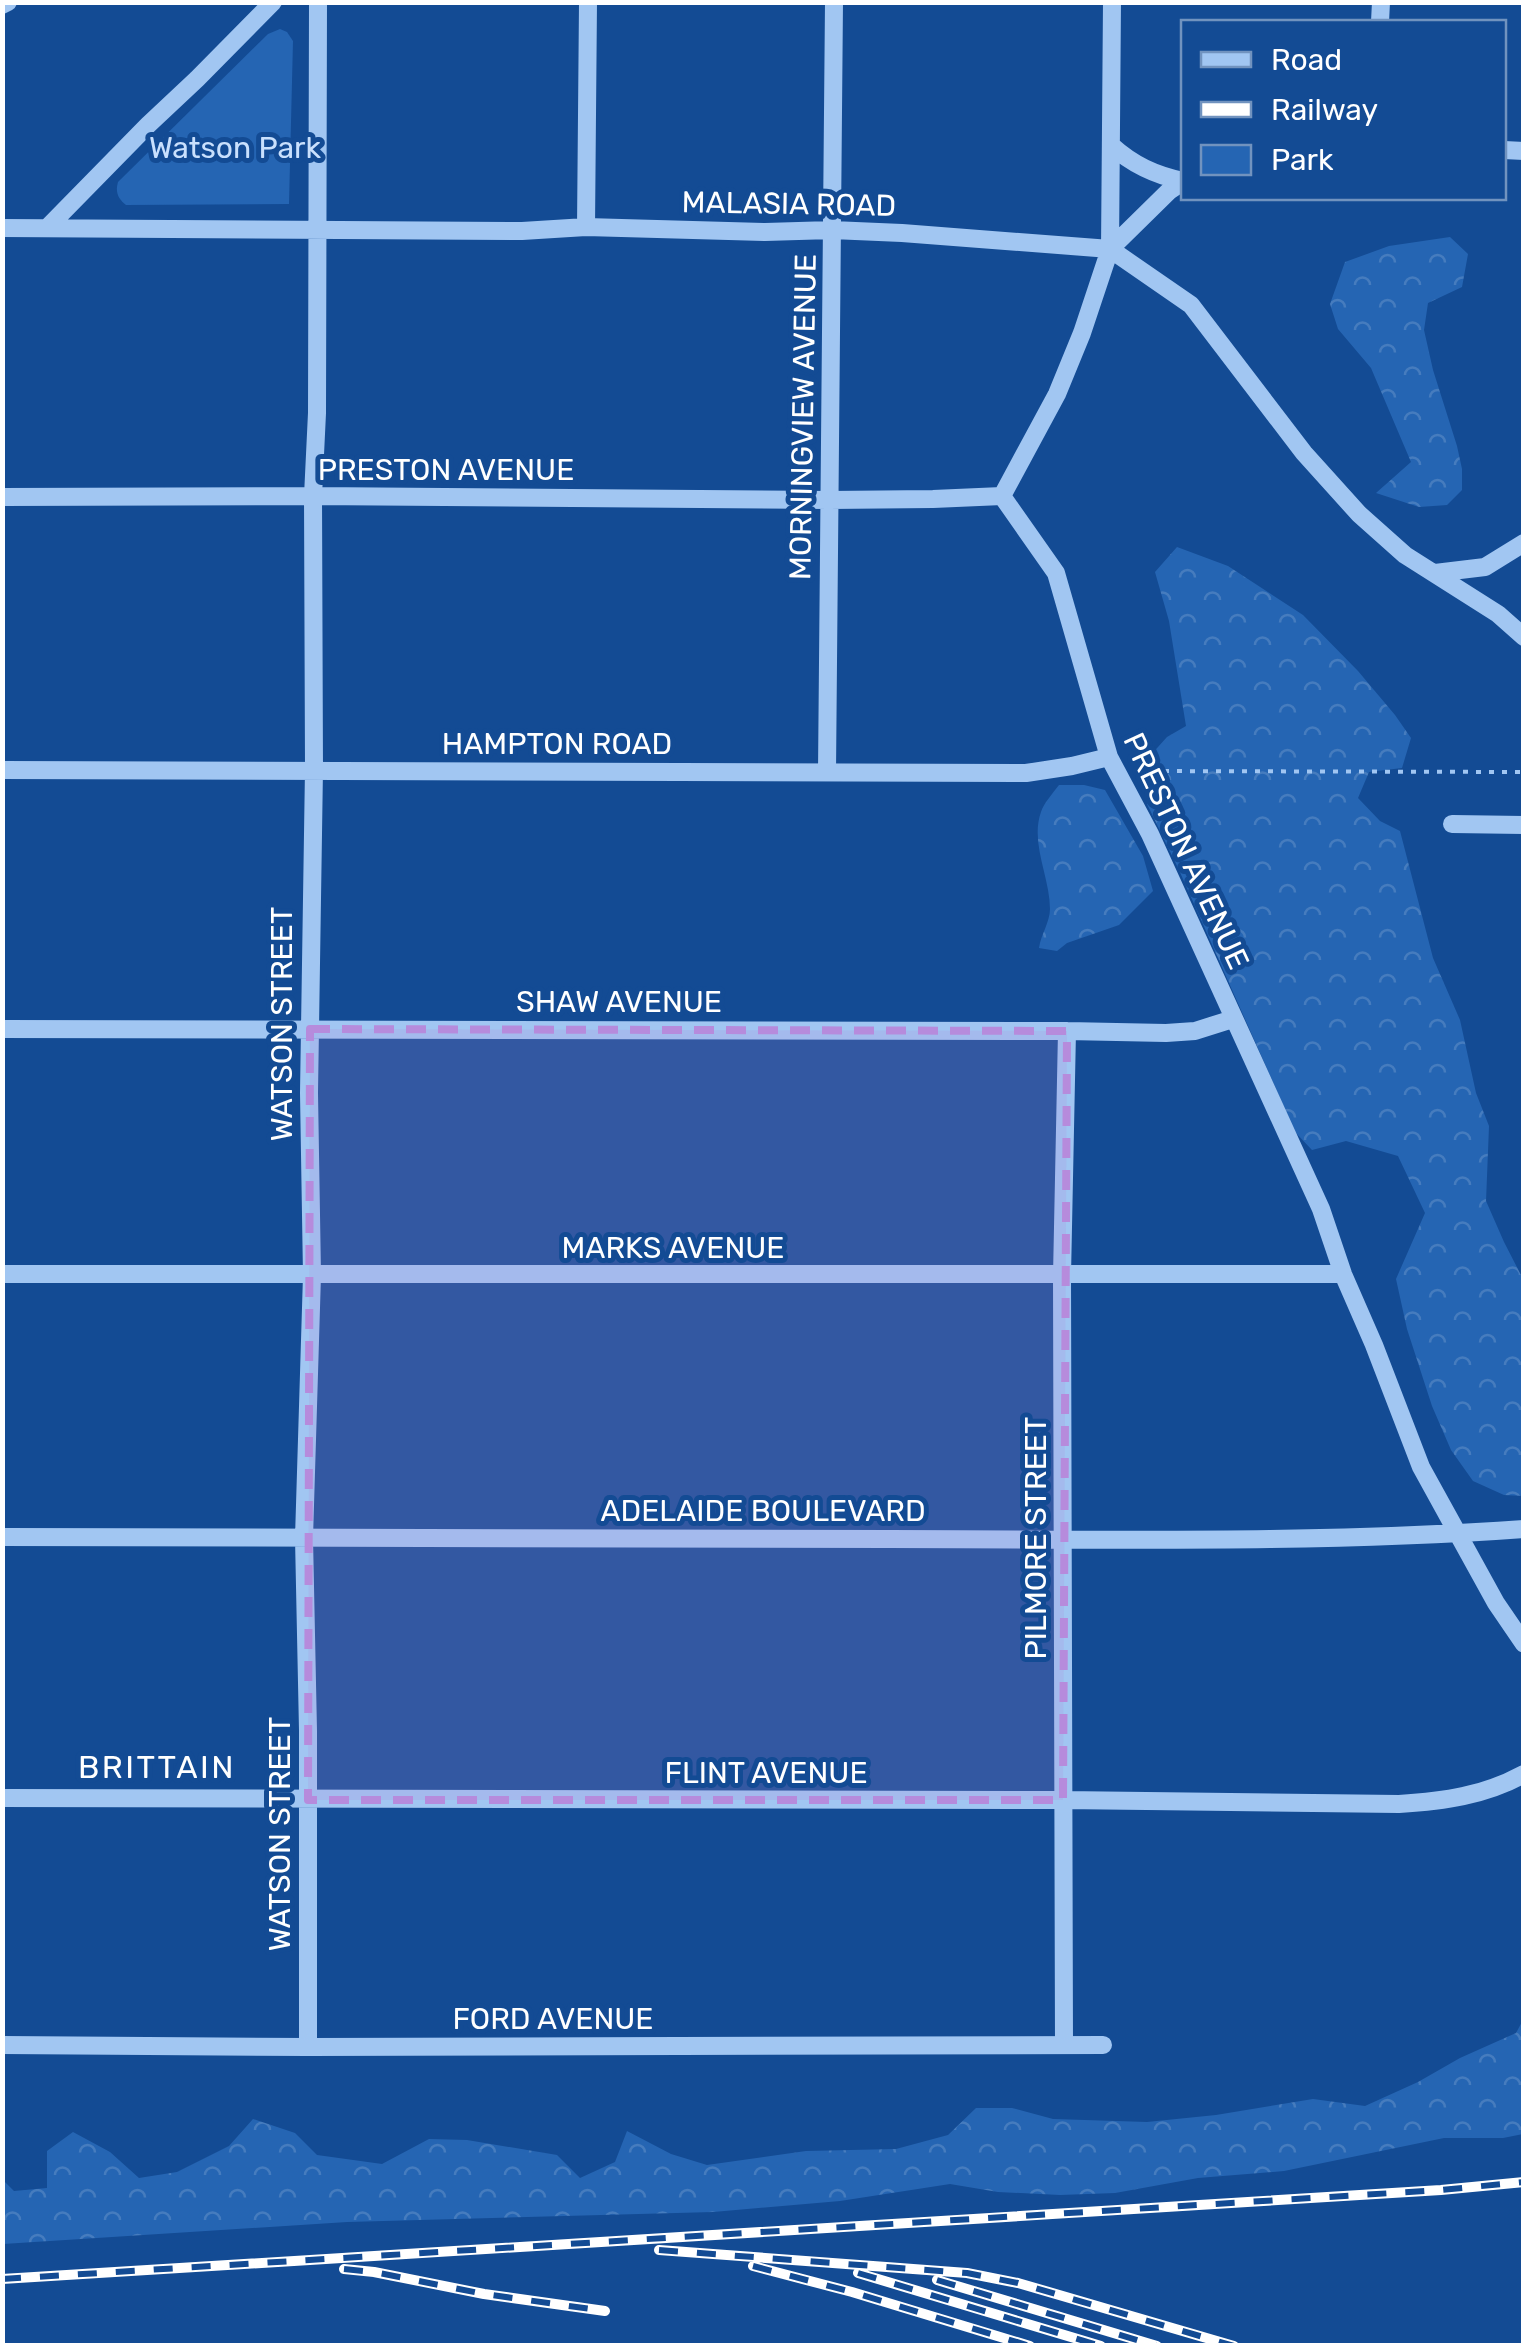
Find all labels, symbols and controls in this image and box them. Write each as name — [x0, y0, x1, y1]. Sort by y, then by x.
legend — [1181, 20, 1506, 200]
text: Road — [1271, 42, 1342, 78]
text: Railway — [1271, 92, 1378, 128]
park label: Watson Park — [149, 130, 321, 166]
text: Park — [1271, 142, 1334, 178]
street label: MALASIA ROAD — [681, 184, 897, 224]
street label: MORNINGVIEW AVENUE — [782, 254, 824, 580]
street label: PRESTON AVENUE — [318, 452, 574, 488]
street label: HAMPTON ROAD — [442, 726, 672, 762]
street label: PRESTON AVENUE — [1115, 727, 1257, 975]
street label: WATSON STREET — [264, 907, 300, 1141]
street label: SHAW AVENUE — [516, 984, 722, 1020]
street label: MARKS AVENUE — [562, 1230, 784, 1266]
street label: PILMORE STREET — [1018, 1417, 1054, 1659]
street label: ADELAIDE BOULEVARD — [600, 1493, 926, 1529]
street label: WATSON STREET — [262, 1717, 298, 1951]
district label: BRITTAIN — [78, 1748, 236, 1786]
street label: FLINT AVENUE — [664, 1755, 868, 1791]
street label: FORD AVENUE — [452, 2001, 654, 2037]

